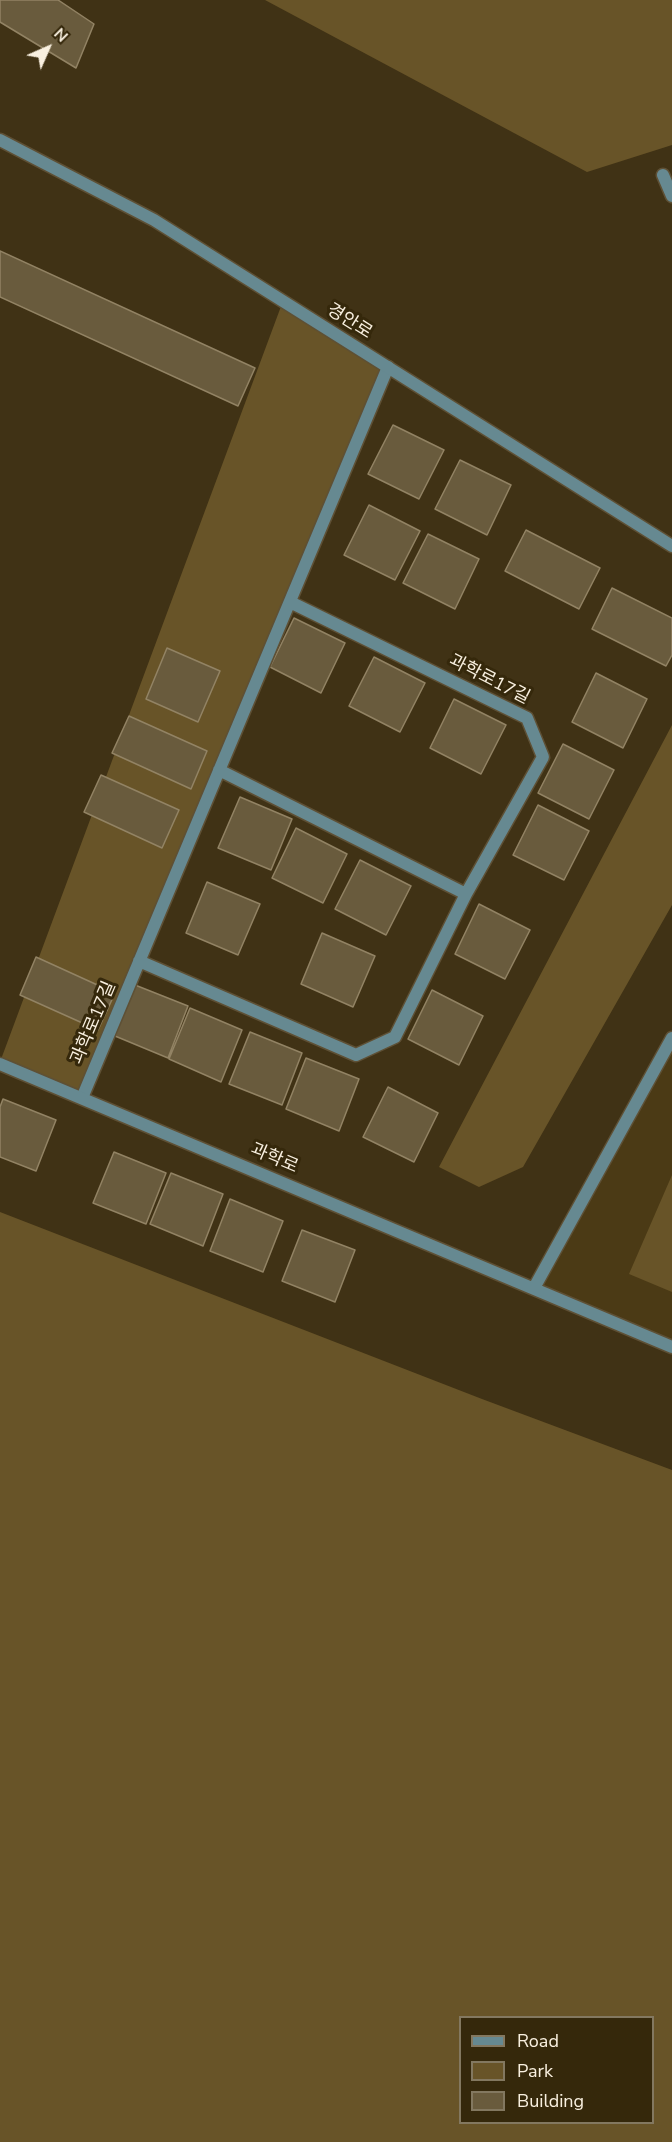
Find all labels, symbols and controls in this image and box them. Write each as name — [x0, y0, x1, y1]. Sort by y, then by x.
north arrow — [18, 18, 78, 78]
text: N — [49, 23, 73, 47]
street label: 경안로 — [322, 300, 376, 344]
street label: 과학로17길 — [445, 650, 533, 710]
street label: 과학로17길 — [67, 978, 121, 1068]
street label: 과학로 — [247, 1139, 301, 1179]
legend — [459, 2016, 654, 2124]
text: Road — [517, 2029, 559, 2053]
text: Park — [517, 2059, 553, 2083]
text: Building — [517, 2089, 584, 2113]

